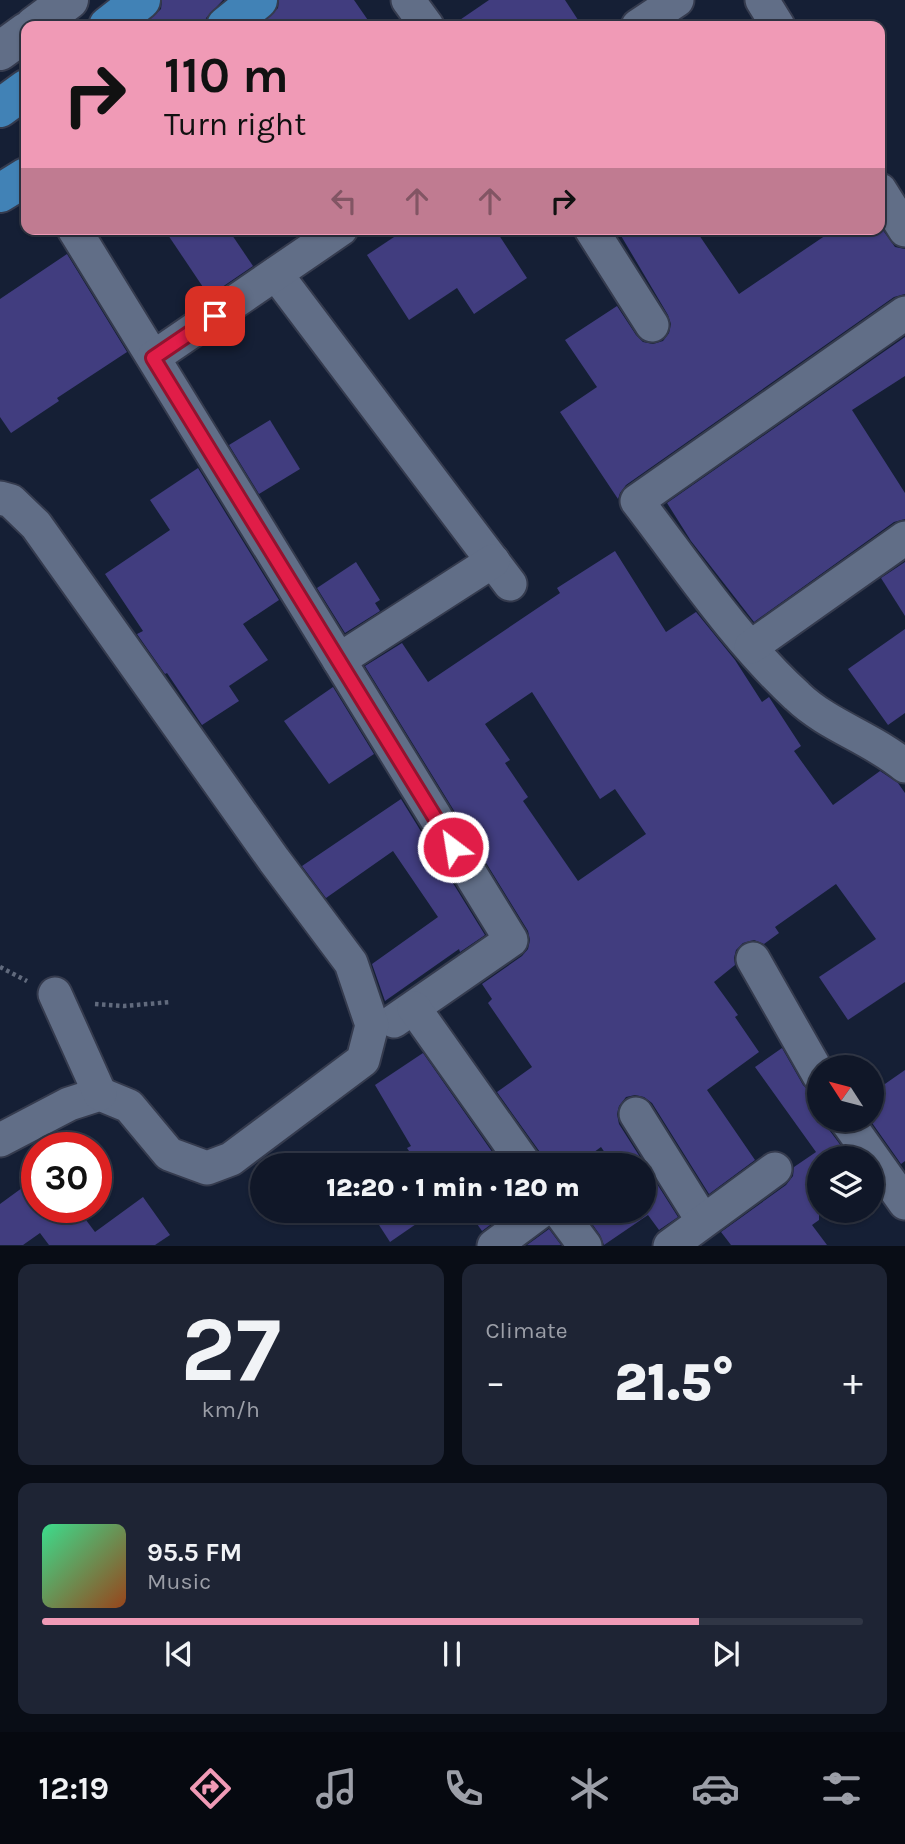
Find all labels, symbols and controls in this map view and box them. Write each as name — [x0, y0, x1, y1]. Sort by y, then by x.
text: 110 m — [164, 47, 289, 104]
icon: right — [49, 49, 140, 140]
text: Turn right — [164, 106, 306, 143]
icon: left — [325, 182, 363, 220]
icon: ahead — [398, 182, 436, 220]
icon: ahead — [471, 182, 509, 220]
icon: right — [544, 182, 582, 220]
pin — [185, 286, 245, 346]
icon: arrive — [196, 297, 234, 335]
position arrow — [416, 810, 490, 884]
north arrow — [807, 1055, 884, 1132]
map controls — [807, 1055, 884, 1223]
speed limit sign: 30 — [21, 1132, 112, 1223]
button: layers — [807, 1146, 884, 1223]
text: 12:20 · 1 min · 120 m — [326, 1172, 580, 1203]
text: 27 — [181, 1297, 281, 1403]
text: Climate — [486, 1317, 568, 1344]
text: 21.5° — [614, 1352, 734, 1413]
text: − — [486, 1360, 505, 1405]
text: + — [843, 1360, 863, 1405]
text: km/h — [202, 1396, 260, 1423]
text: 95.5 FM — [147, 1537, 242, 1568]
text: Music — [147, 1568, 211, 1595]
icon: previous — [160, 1635, 198, 1673]
icon: pause — [433, 1635, 471, 1673]
icon: next — [707, 1635, 745, 1673]
icon: directions — [186, 1764, 235, 1813]
icon: music — [312, 1764, 361, 1813]
icon: phone — [439, 1764, 488, 1813]
icon: climate — [565, 1764, 614, 1813]
icon: car — [691, 1764, 740, 1813]
icon: filters — [817, 1764, 866, 1813]
text: 12:19 — [39, 1770, 109, 1807]

